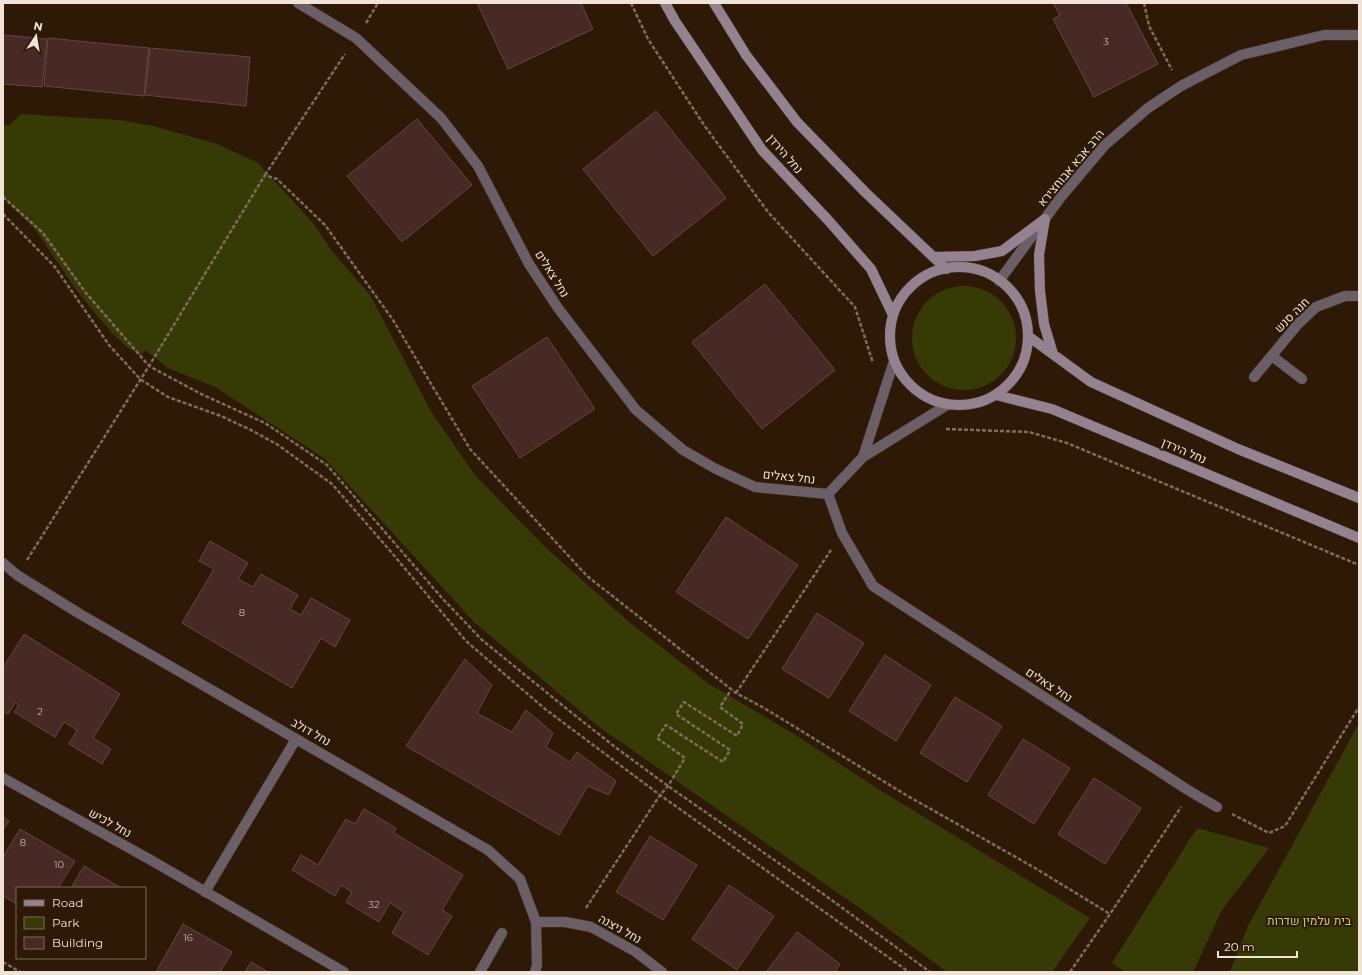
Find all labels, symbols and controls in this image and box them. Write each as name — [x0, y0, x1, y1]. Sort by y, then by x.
north arrow — [16, 16, 56, 56]
text: N — [32, 18, 44, 34]
house number: 3 — [1103, 35, 1109, 48]
street label: הרב אבא אבוחצירא — [1034, 126, 1107, 209]
street label: נחל הירדן — [764, 131, 807, 176]
street label: נחל צאלים — [532, 247, 573, 300]
street label: חנה סנש — [1271, 294, 1312, 335]
street label: נחל הירדן — [1160, 434, 1209, 467]
street label: נחל צאלים — [762, 466, 816, 487]
house number: 8 — [239, 606, 245, 619]
street label: נחל צאלים — [1023, 664, 1075, 705]
house number: 2 — [37, 705, 43, 718]
street label: נחל דולב — [289, 714, 334, 749]
street label: נחל לכיש — [86, 805, 134, 840]
house number: 8 — [20, 836, 26, 849]
house number: 10 — [54, 858, 64, 871]
legend — [16, 887, 146, 959]
text: Road — [52, 895, 83, 910]
house number: 32 — [368, 898, 380, 911]
street label: נחל ניצנה — [596, 911, 644, 946]
park label: בית עלמין שדרות — [1267, 913, 1352, 928]
text: Park — [52, 915, 80, 930]
house number: 16 — [183, 931, 193, 944]
scale bar — [1218, 933, 1297, 959]
text: Building — [52, 935, 103, 950]
text: 20 m — [1224, 939, 1255, 954]

